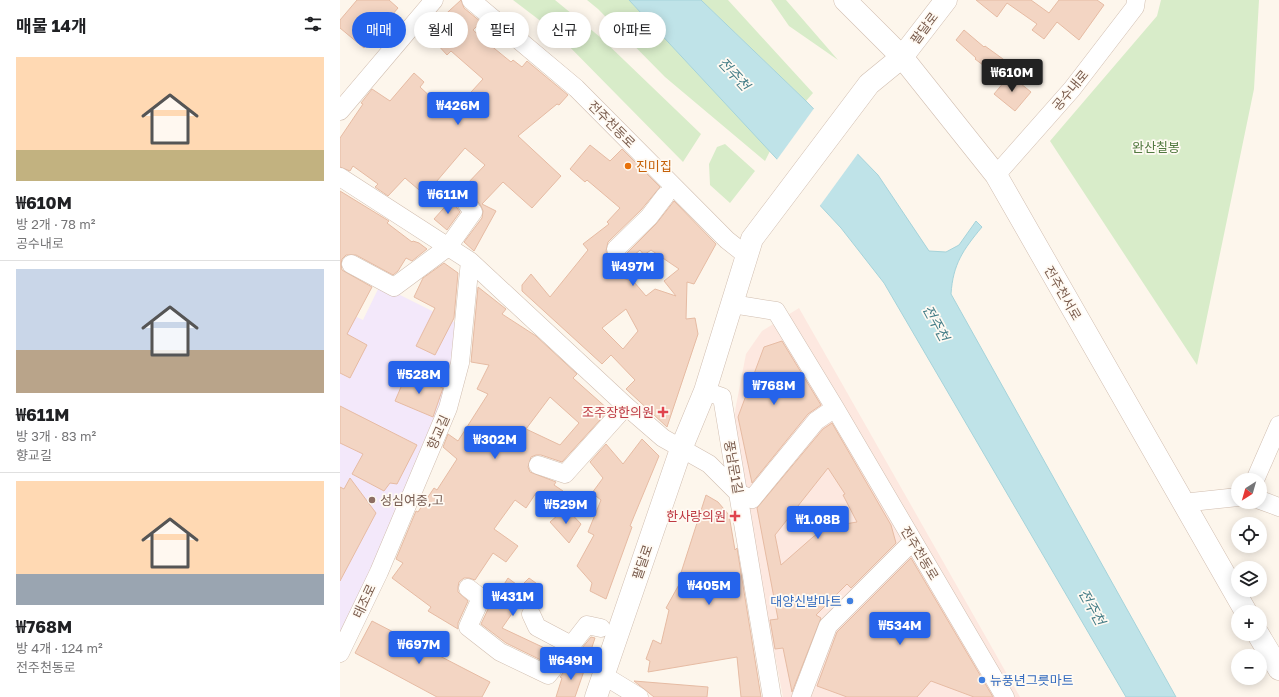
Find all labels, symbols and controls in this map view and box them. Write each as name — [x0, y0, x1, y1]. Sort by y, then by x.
street label: 팔달로 — [907, 9, 941, 47]
chip: 매매 — [352, 12, 406, 48]
chip: 월세 — [414, 12, 468, 48]
chip: 필터 — [476, 12, 529, 48]
chip: 신규 — [537, 12, 591, 48]
chip: 아파트 — [599, 12, 666, 48]
icon: filters — [302, 13, 324, 35]
text: 매물 14개 — [16, 15, 87, 36]
water label: 전주천 — [715, 54, 755, 94]
pin: ₩610M — [984, 59, 1040, 93]
text: ₩610M — [991, 64, 1033, 80]
street label: 공수내로 — [1048, 67, 1092, 113]
icon: home — [134, 83, 206, 155]
pin: ₩426M — [430, 92, 486, 126]
text: ₩426M — [436, 97, 480, 113]
street label: 전주천동로 — [585, 97, 639, 151]
park label: 완산칠봉 — [1132, 139, 1180, 155]
place label: 진미집 — [636, 158, 672, 174]
marker: 진미집 — [623, 161, 633, 171]
pin: ₩611M — [420, 181, 476, 215]
text: ₩611M — [428, 186, 468, 202]
text: ₩610M — [16, 192, 72, 213]
text: 방 2개 · 78 m² — [16, 216, 95, 232]
text: 공수내로 — [16, 235, 64, 251]
pin: ₩497M — [605, 253, 661, 287]
text: ₩497M — [612, 258, 654, 274]
street label: 전주천서로 — [1041, 263, 1085, 323]
icon: home — [134, 295, 206, 367]
water label: 전주천 — [920, 302, 954, 345]
pin: ₩528M — [391, 361, 447, 395]
text: ₩528M — [397, 366, 441, 382]
pin: ₩768M — [746, 372, 802, 406]
text: ₩768M — [753, 377, 795, 393]
text: ₩611M — [16, 404, 69, 425]
place label: 조주장한의원 — [582, 404, 654, 420]
marker: 조주장한의원 — [657, 406, 669, 418]
street label: 향교길 — [423, 412, 453, 452]
pin: ₩302M — [467, 426, 523, 460]
text: 방 3개 · 83 m² — [16, 428, 96, 444]
text: ₩302M — [473, 431, 517, 447]
street label: 풍남문1길 — [721, 439, 747, 495]
text: 향교길 — [16, 447, 52, 463]
north arrow — [1231, 473, 1267, 509]
map controls — [1231, 473, 1267, 685]
pin: ₩529M — [538, 491, 594, 525]
place label: 성심여중,고 — [380, 492, 444, 508]
marker: 성심여중,고 — [367, 495, 377, 505]
text: ₩529M — [544, 496, 588, 512]
pin: ₩1.08B — [785, 506, 851, 540]
icon: home — [134, 507, 206, 579]
place label: 한사랑의원 — [666, 508, 726, 524]
marker: 한사랑의원 — [729, 510, 741, 522]
text: ₩1.08B — [796, 511, 840, 527]
button: locate — [1231, 517, 1267, 553]
street label: 전주천동로 — [898, 523, 942, 583]
street label: 팔달로 — [629, 542, 655, 582]
button: layers — [1231, 561, 1267, 597]
pin: ₩405M — [681, 572, 737, 606]
text: ₩405M — [687, 577, 731, 593]
street label: 태조로 — [349, 581, 379, 621]
pin: ₩431M — [485, 583, 541, 617]
water label: 전주천 — [1076, 586, 1110, 629]
text: ₩431M — [492, 588, 534, 604]
place label: 대양신발마트 — [770, 593, 842, 609]
marker: 대양신발마트 — [845, 596, 855, 606]
button: + — [1231, 605, 1267, 641]
pin: ₩534M — [872, 612, 928, 646]
text: ₩768M — [16, 616, 72, 637]
text: ₩534M — [878, 617, 922, 633]
pin: ₩697M — [391, 631, 447, 665]
text: ₩697M — [398, 636, 440, 652]
text: 방 4개 · 124 m² — [16, 640, 103, 656]
pin: ₩649M — [543, 647, 599, 681]
button: − — [1231, 649, 1267, 685]
text: ₩649M — [549, 652, 593, 668]
text: 전주천동로 — [16, 659, 76, 675]
place label: 뉴풍년그릇마트 — [990, 672, 1074, 688]
marker: 뉴풍년그릇마트 — [977, 675, 987, 685]

